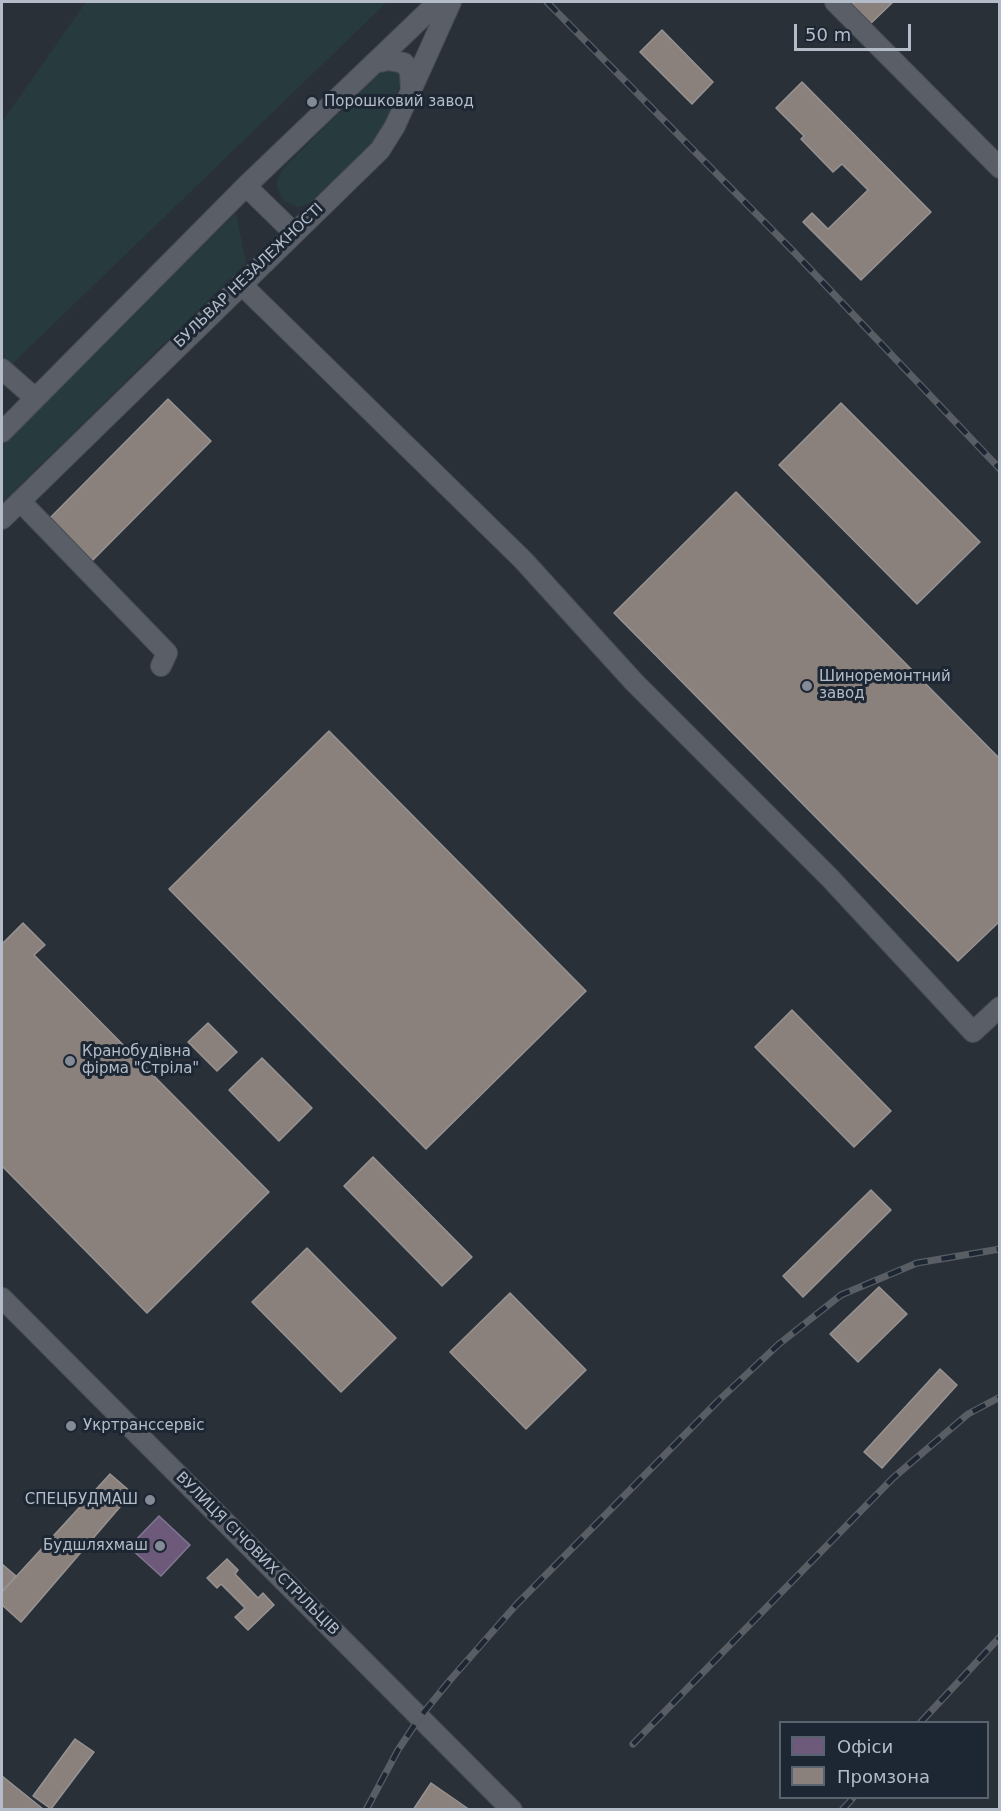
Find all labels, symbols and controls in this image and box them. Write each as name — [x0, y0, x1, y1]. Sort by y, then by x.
scale bar — [797, 12, 914, 50]
text: 50 m — [805, 24, 851, 45]
place label: Порошковий завод — [324, 93, 474, 111]
marker: Порошковий завод — [305, 95, 319, 109]
street label: БУЛЬВАР НЕЗАЛЕЖНОСТІ — [171, 200, 327, 352]
place label: Шиноремонтний завод — [819, 668, 951, 703]
marker: Шиноремонтний завод — [800, 679, 814, 693]
place label: Кранобудівна фірма "Стріла" — [82, 1043, 199, 1078]
marker: Кранобудівна фірма "Стріла" — [63, 1054, 77, 1068]
place label: Укртранссервіс — [83, 1417, 204, 1435]
marker: Укртранссервіс — [64, 1419, 78, 1433]
street label: ВУЛИЦЯ СІЧОВИХ СТРІЛЬЦІВ — [172, 1469, 342, 1639]
place label: СПЕЦБУДМАШ — [25, 1491, 138, 1509]
marker: СПЕЦБУДМАШ — [143, 1493, 157, 1507]
place label: Будшляхмаш — [43, 1537, 148, 1555]
marker: Будшляхмаш — [153, 1539, 167, 1553]
legend — [779, 1721, 989, 1799]
text: Офіси — [837, 1736, 893, 1757]
text: Промзона — [837, 1766, 930, 1787]

